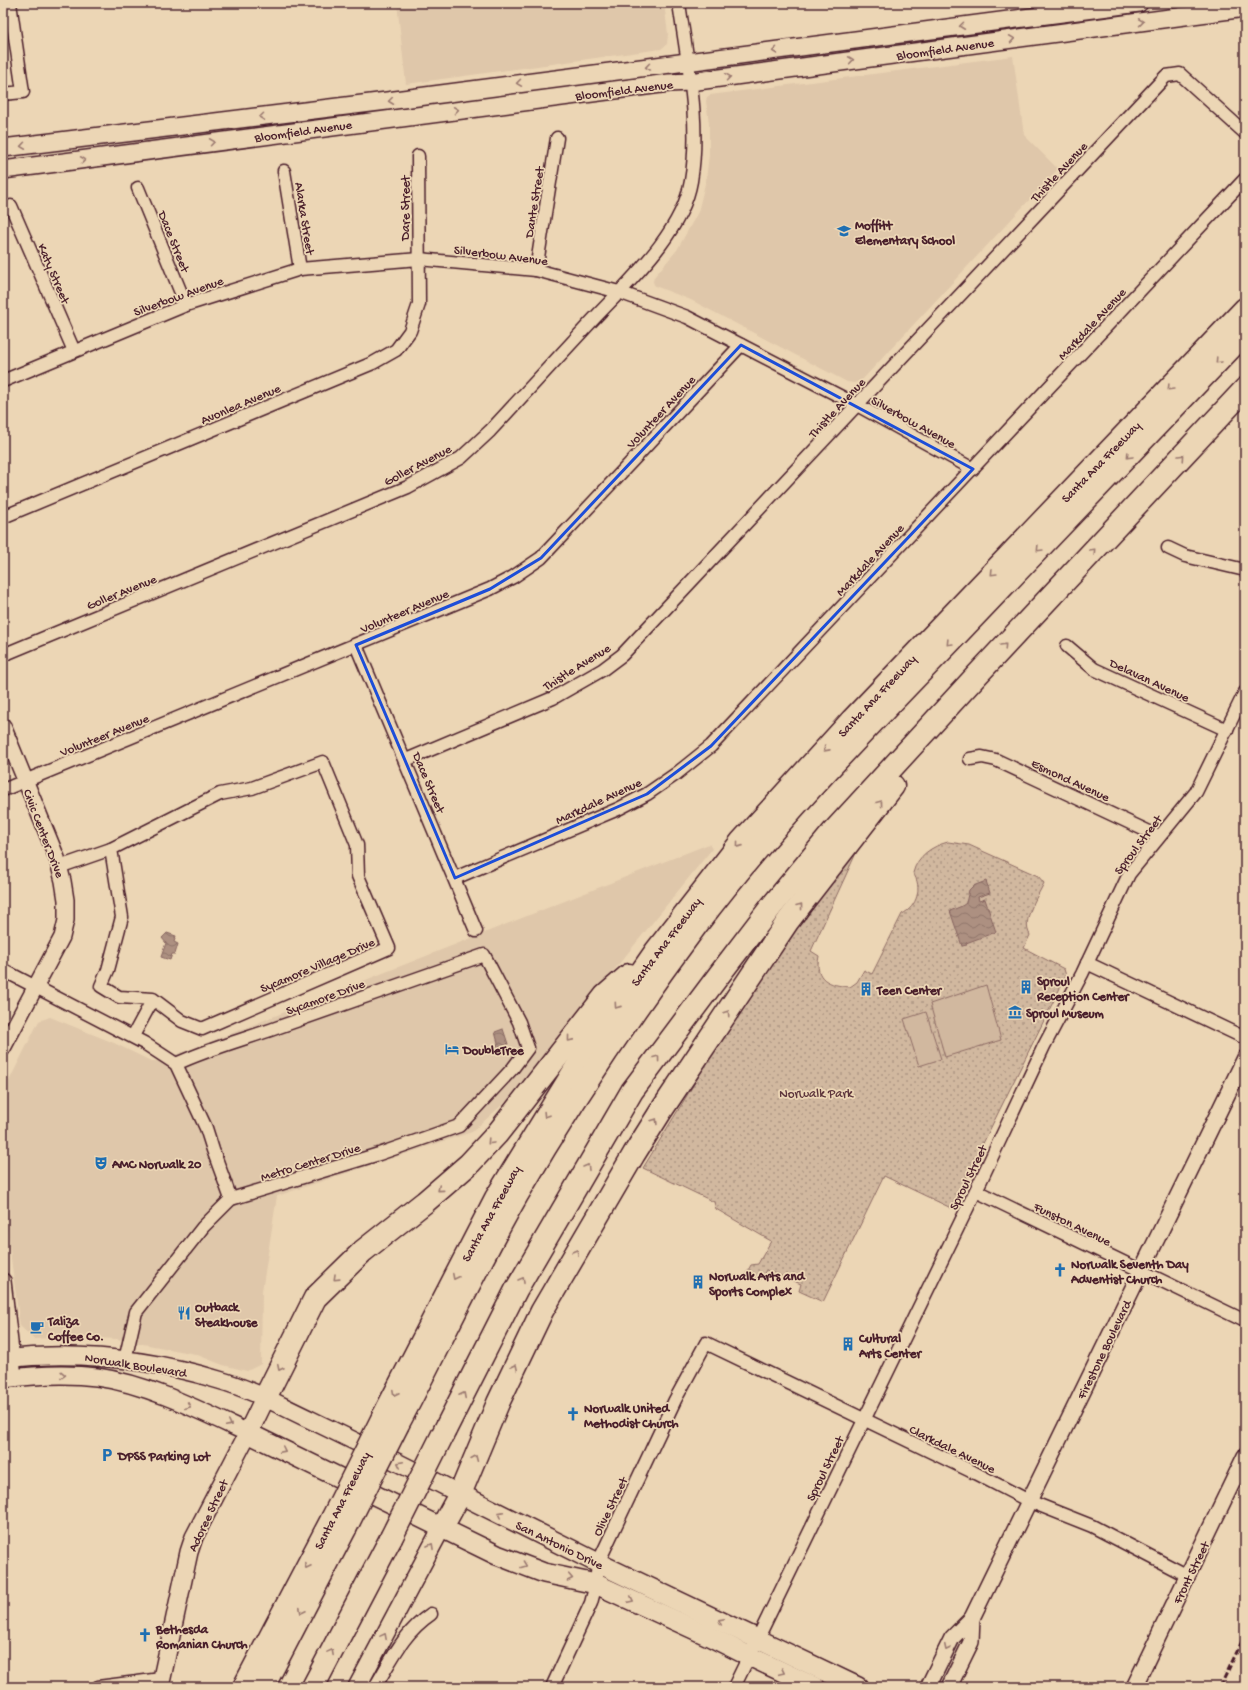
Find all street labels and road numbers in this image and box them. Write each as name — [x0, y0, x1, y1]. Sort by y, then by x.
street label: Bloomfield Avenue — [895, 36, 995, 65]
street label: Bloomfield Avenue — [574, 78, 674, 105]
street label: Bloomfield Avenue — [253, 118, 353, 147]
street label: Thistle Avenue — [1028, 139, 1092, 207]
street label: Dante Street — [522, 164, 549, 240]
street label: Dare Street — [399, 174, 414, 241]
street label: Alarka Street — [290, 181, 317, 257]
street label: Dace Street — [153, 208, 192, 276]
street label: Katy Street — [33, 242, 73, 308]
street label: Silverbow Avenue — [453, 243, 549, 270]
street label: Silverbow Avenue — [132, 274, 226, 321]
street label: Markdale Avenue — [1056, 285, 1130, 364]
street label: Volunteer Avenue — [623, 373, 700, 453]
street label: Thistle Avenue — [806, 375, 870, 443]
street label: Avonlea Avenue — [199, 382, 283, 429]
street label: Silverbow Avenue — [868, 394, 958, 453]
street label: Santa Ana Freeway — [1059, 418, 1145, 507]
street label: Goller Avenue — [382, 442, 455, 490]
street label: Markdale Avenue — [834, 521, 908, 600]
street label: Goller Avenue — [85, 572, 159, 614]
street label: Volunteer Avenue — [358, 587, 452, 638]
street label: Thistle Avenue — [540, 641, 614, 695]
street label: Santa Ana Freeway — [836, 652, 920, 741]
street label: Delavan Avenue — [1106, 656, 1192, 706]
street label: Volunteer Avenue — [57, 712, 152, 761]
street label: Dace Street — [408, 749, 448, 817]
street label: Esmond Avenue — [1028, 757, 1112, 806]
street label: Markdale Avenue — [554, 776, 645, 829]
street label: Civic Center Drive — [19, 787, 67, 881]
street label: Sproul Street — [1112, 811, 1167, 878]
street label: Santa Ana Freeway — [629, 895, 706, 990]
street label: Sycamore Village Drive — [258, 935, 378, 997]
street label: Sycamore Drive — [284, 977, 368, 1020]
street label: Metro Center Drive — [259, 1141, 363, 1186]
street label: Sproul Street — [947, 1142, 992, 1213]
street label: Santa Ana Freeway — [460, 1163, 525, 1265]
street label: Funston Avenue — [1030, 1200, 1113, 1251]
street label: Firestone Boulevard — [1074, 1297, 1136, 1403]
street label: Norwalk Boulevard — [84, 1351, 189, 1382]
street label: Clarkdale Avenue — [906, 1423, 998, 1478]
street label: Sproul Street — [804, 1433, 849, 1504]
street label: Santa Ana Freeway — [312, 1449, 375, 1552]
street label: Olive Street — [591, 1474, 633, 1539]
street label: Adoree Street — [186, 1476, 233, 1554]
street label: San Antonio Drive — [513, 1519, 605, 1574]
street label: Front Street — [1170, 1538, 1214, 1607]

